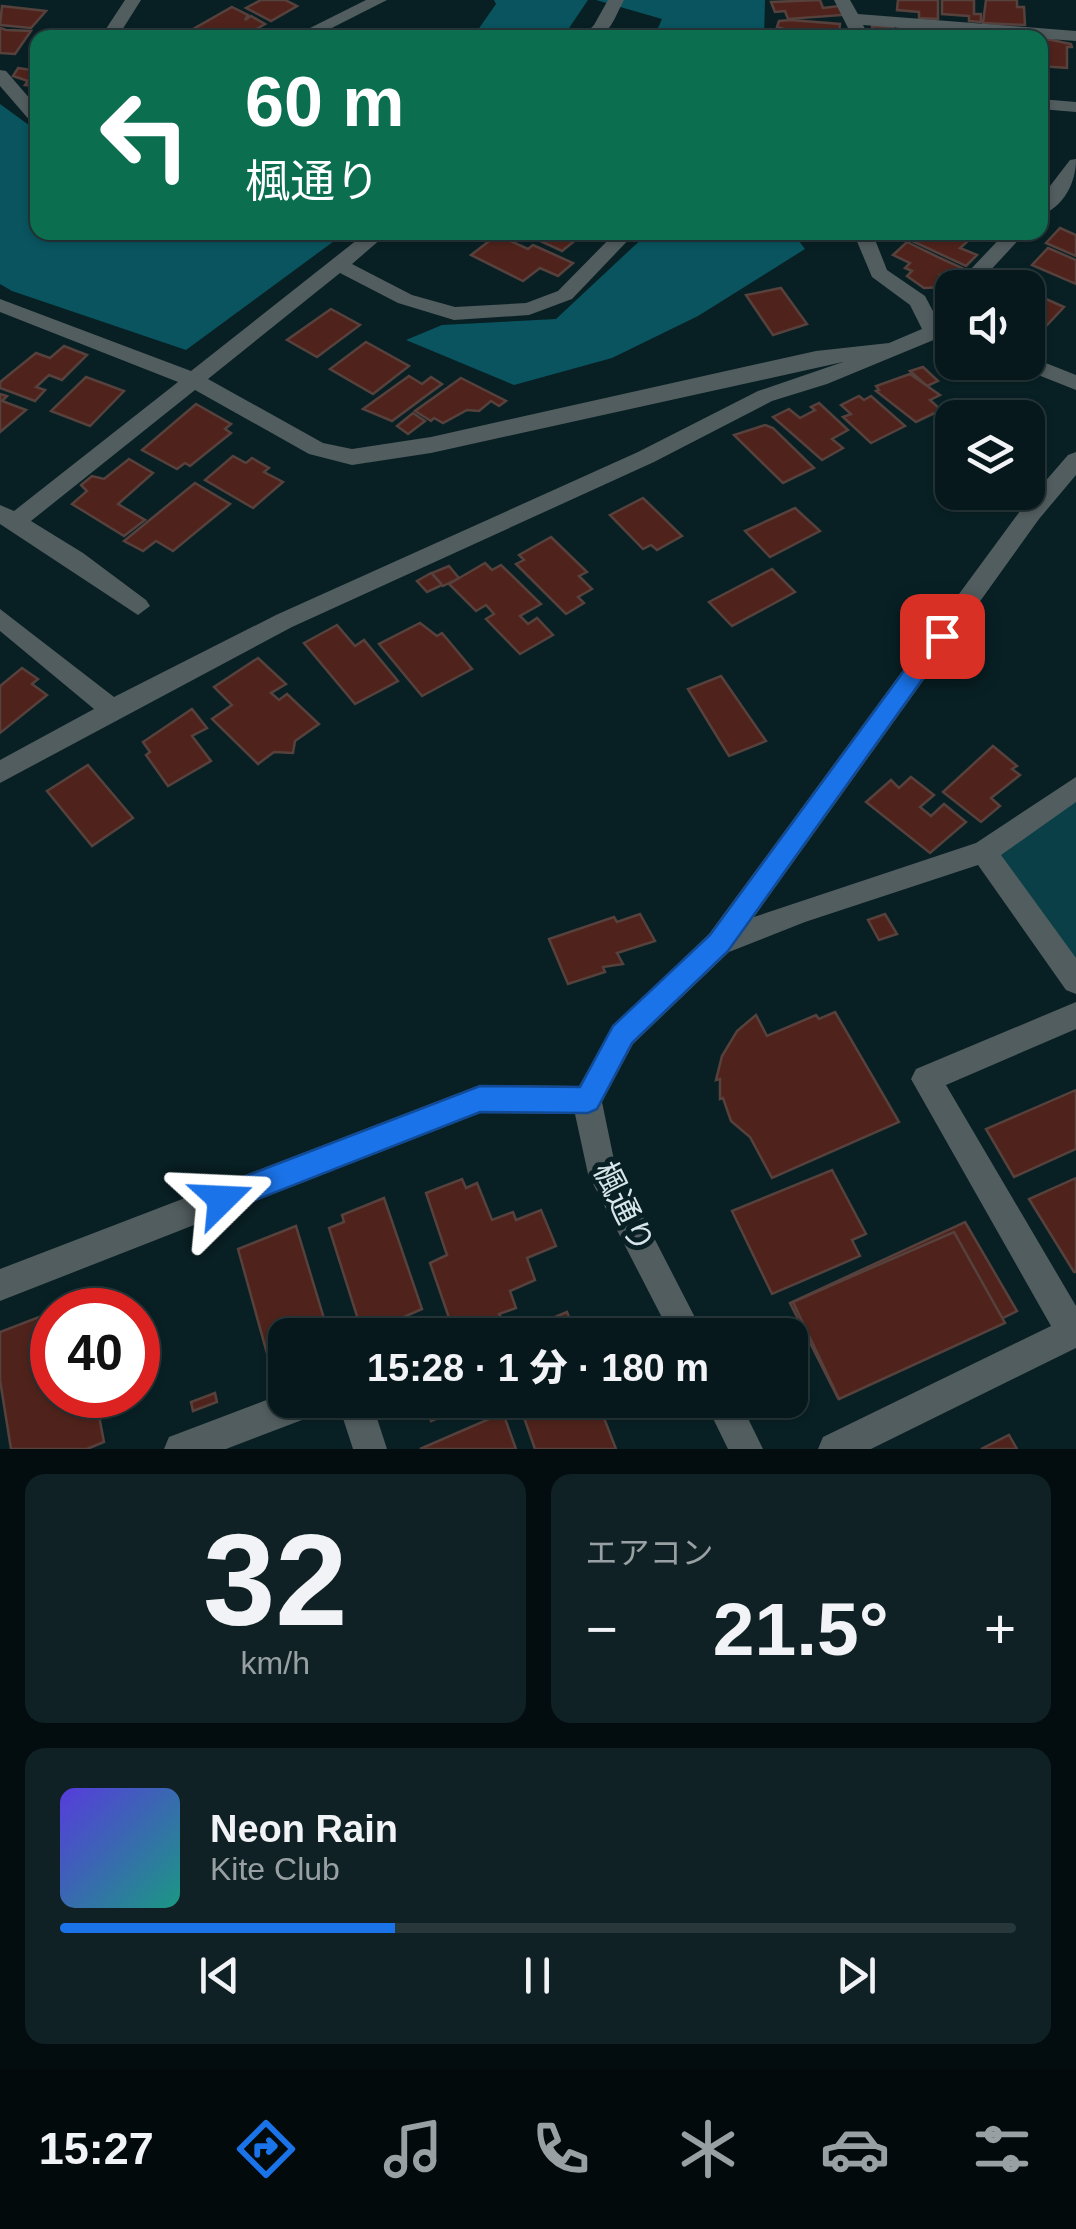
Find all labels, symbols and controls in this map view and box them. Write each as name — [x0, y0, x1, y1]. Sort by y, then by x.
text: 60 m — [245, 63, 405, 141]
icon: left — [80, 70, 210, 200]
text: 楓通り — [245, 156, 380, 207]
map controls — [935, 270, 1045, 510]
button: sound — [935, 270, 1045, 380]
button: layers — [935, 400, 1045, 510]
pin — [900, 594, 985, 679]
icon: arrive — [915, 609, 970, 664]
position arrow — [170, 1147, 274, 1251]
street label: 楓通り — [587, 1156, 661, 1258]
speed limit sign: 40 — [30, 1288, 160, 1418]
text: 15:28 · 1 分 · 180 m — [367, 1347, 709, 1389]
text: 32 — [203, 1507, 348, 1653]
text: エアコン — [586, 1535, 714, 1571]
text: 21.5° — [713, 1587, 889, 1671]
text: − — [586, 1598, 618, 1660]
text: + — [984, 1598, 1016, 1660]
text: km/h — [241, 1645, 310, 1681]
text: Neon Rain — [210, 1808, 398, 1850]
text: Kite Club — [210, 1851, 340, 1887]
icon: previous — [192, 1948, 247, 2003]
icon: pause — [510, 1948, 565, 2003]
icon: next — [829, 1948, 884, 2003]
icon: directions — [231, 2114, 301, 2184]
icon: music — [378, 2114, 448, 2184]
icon: phone — [526, 2114, 596, 2184]
icon: climate — [673, 2114, 743, 2184]
icon: car — [820, 2114, 890, 2184]
icon: filters — [967, 2114, 1037, 2184]
text: 15:27 — [39, 2123, 154, 2174]

